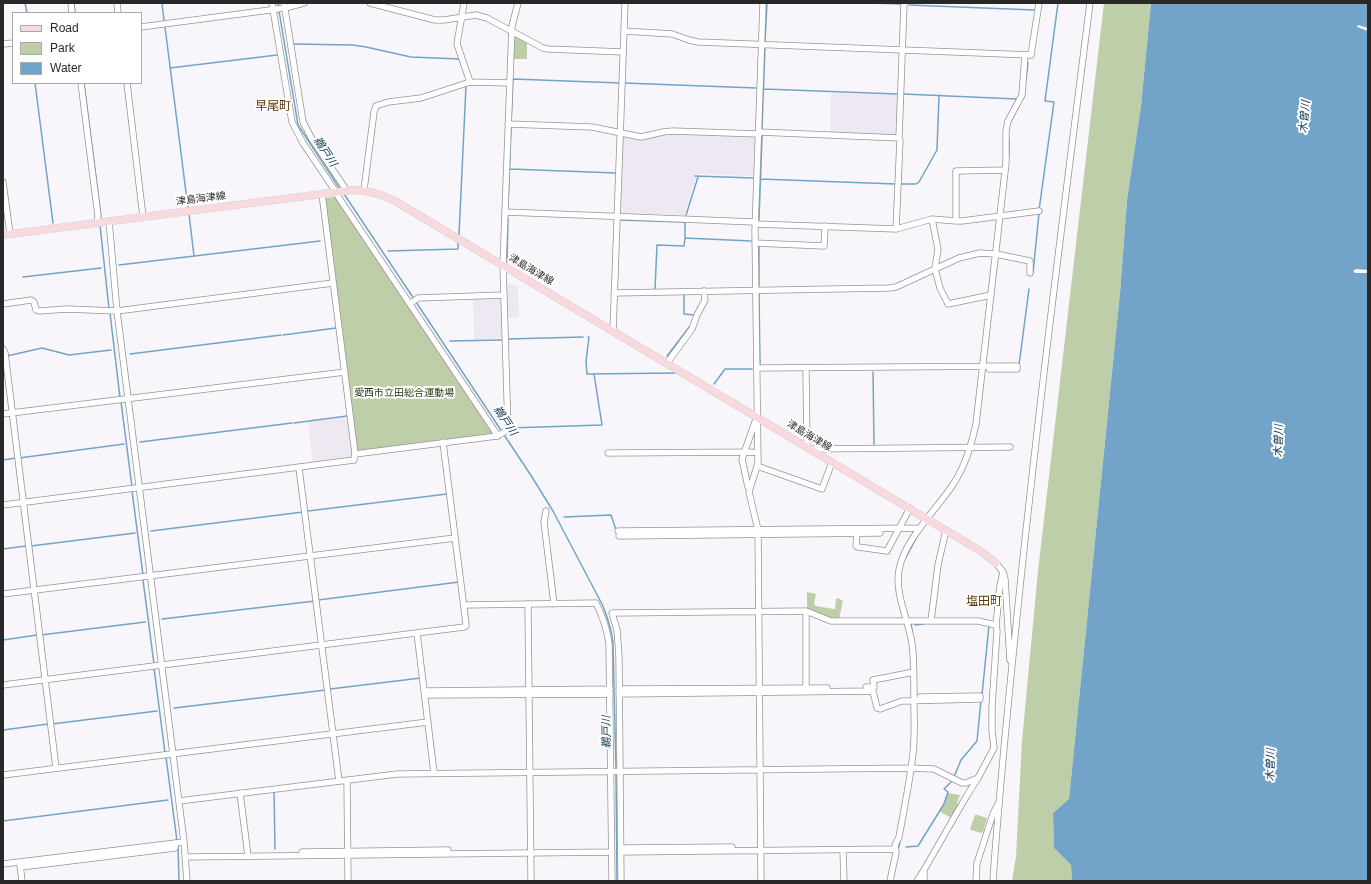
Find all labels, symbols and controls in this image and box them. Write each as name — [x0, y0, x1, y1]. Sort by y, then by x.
legend — [12, 12, 142, 84]
text: Road — [50, 21, 79, 35]
text: Park — [50, 41, 75, 55]
text: Water — [50, 61, 82, 75]
district label: 早尾町 — [255, 100, 291, 114]
water label: 木曽川 — [1297, 100, 1313, 134]
water label: 鵜戸川 — [310, 135, 340, 169]
street label: 津島海津線 — [175, 190, 227, 208]
street label: 津島海津線 — [506, 252, 556, 288]
park label: 愛西市立田総合運動場 — [354, 387, 454, 399]
water label: 鵜戸川 — [490, 404, 520, 438]
street label: 津島海津線 — [784, 418, 834, 454]
water label: 木曽川 — [1272, 424, 1286, 458]
district label: 塩田町 — [966, 595, 1002, 609]
water label: 鵜戸川 — [600, 715, 614, 749]
water label: 木曽川 — [1264, 748, 1278, 782]

